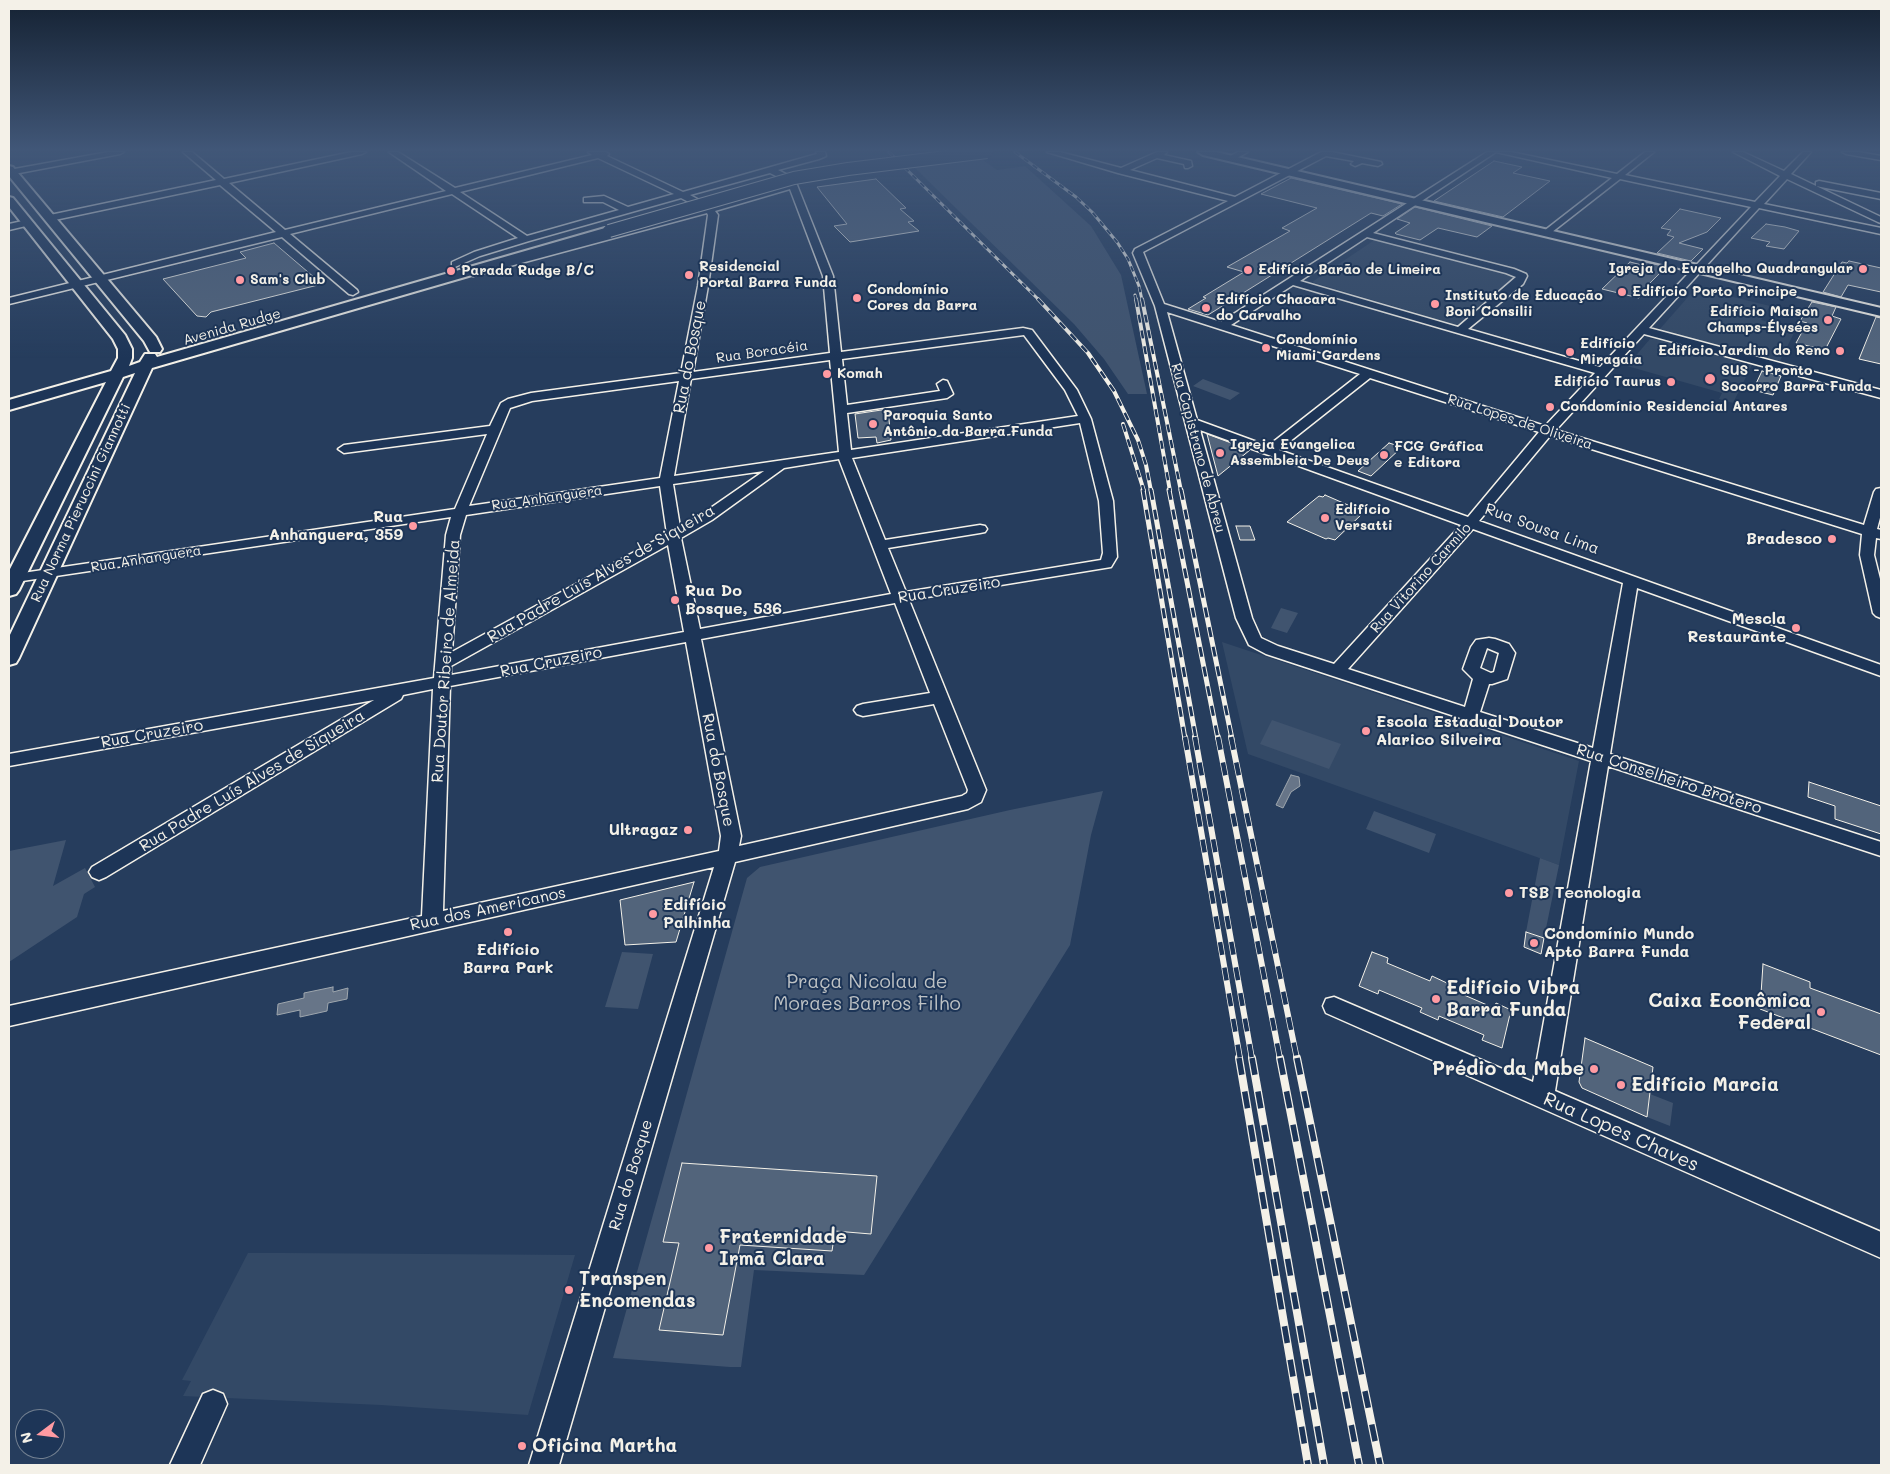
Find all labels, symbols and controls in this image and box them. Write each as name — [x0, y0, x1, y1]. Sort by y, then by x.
place label: Residencial Portal Barra Funda — [699, 259, 837, 292]
place label: Igreja do Evangelho Quadrangular — [1609, 261, 1853, 277]
place label: Edifício Barão de Limeira — [1258, 262, 1441, 278]
place label: Parada Rudge B/C — [461, 263, 594, 279]
marker: Igreja do Evangelho Quadrangular — [1857, 263, 1869, 275]
marker: Edifício Barão de Limeira — [1242, 264, 1254, 276]
marker: Parada Rudge B/C — [445, 265, 457, 277]
marker: Residencial Portal Barra Funda — [683, 269, 695, 281]
place label: Sam's Club — [250, 272, 325, 288]
marker: Sam's Club — [234, 274, 246, 286]
place label: Condomínio Cores da Barra — [867, 282, 977, 314]
place label: Edifício Porto Principe — [1632, 284, 1797, 300]
marker: Edifício Porto Principe — [1616, 286, 1628, 298]
place label: Instituto de Educação Boni Consilii — [1445, 288, 1603, 321]
marker: Condomínio Cores da Barra — [851, 292, 863, 304]
place label: Edifício Chacara do Carvalho — [1216, 292, 1336, 324]
marker: Instituto de Educação Boni Consilii — [1429, 298, 1441, 310]
street label: Rua do Bosque — [670, 299, 710, 415]
marker: Edifício Chacara do Carvalho — [1200, 302, 1212, 314]
place label: Edifício Maison Champs-Élysées — [1707, 304, 1818, 336]
street label: Avenida Rudge — [181, 305, 283, 349]
marker: Edifício Maison Champs-Élysées — [1822, 314, 1834, 326]
place label: Condomínio Miami Gardens — [1276, 332, 1381, 364]
place label: Edifício Miragaia — [1580, 336, 1642, 368]
street label: Rua Boracéia — [715, 337, 809, 367]
marker: Condomínio Miami Gardens — [1260, 342, 1272, 354]
place label: Edifício Jardim do Reno — [1658, 343, 1830, 359]
marker: Edifício Jardim do Reno — [1834, 345, 1846, 357]
marker: Edifício Miragaia — [1564, 346, 1576, 358]
street label: Rua Capistrano de Abreu — [1167, 361, 1229, 535]
place label: SUS - Pronto Socorro Barra Funda — [1721, 363, 1872, 396]
place label: Komah — [837, 366, 883, 382]
marker: Komah — [821, 368, 833, 380]
marker: SUS - Pronto Socorro Barra Funda — [1703, 372, 1717, 386]
place label: Edifício Taurus — [1554, 374, 1661, 390]
marker: Edifício Taurus — [1665, 376, 1677, 388]
street label: Rua Lopes de Oliveira — [1446, 391, 1594, 453]
place label: Condomínio Residencial Antares — [1560, 399, 1787, 415]
street label: Rua Norma Pieruccini Giannotti — [28, 401, 134, 605]
marker: Condomínio Residencial Antares — [1544, 401, 1556, 413]
place label: Paroquia Santo Antônio da Barra Funda — [883, 408, 1053, 441]
marker: Paroquia Santo Antônio da Barra Funda — [867, 418, 879, 430]
place label: Igreja Evangelica Assembleia De Deus — [1230, 437, 1370, 470]
place label: FCG Gráfica e Editora — [1394, 439, 1484, 472]
marker: Igreja Evangelica Assembleia De Deus — [1214, 447, 1226, 459]
marker: FCG Gráfica e Editora — [1378, 449, 1390, 461]
street label: Rua Anhanguera — [490, 482, 604, 514]
street label: Rua Sousa Lima — [1482, 499, 1602, 559]
street label: Rua Padre Luís Alves de Siqueira — [484, 501, 718, 647]
place label: Edifício Versatti — [1335, 502, 1393, 534]
place label: Rua Anhanguera, 359 — [269, 507, 403, 545]
marker: Edifício Versatti — [1319, 512, 1331, 524]
street label: Rua Vitorino Carmilo — [1367, 519, 1475, 637]
marker: Rua Anhanguera, 359 — [407, 520, 419, 532]
place label: Bradesco — [1746, 529, 1822, 549]
marker: Bradesco — [1826, 533, 1838, 545]
street label: Rua Doutor Ribeiro de Almeida — [428, 539, 464, 783]
street label: Rua Anhanguera — [89, 542, 203, 576]
street label: Rua Cruzeiro — [896, 572, 1002, 608]
place label: Rua Do Bosque, 536 — [685, 581, 782, 619]
marker: Rua Do Bosque, 536 — [669, 594, 681, 606]
place label: Mescla Restaurante — [1687, 609, 1786, 647]
marker: Mescla Restaurante — [1790, 622, 1802, 634]
street label: Rua Cruzeiro — [498, 643, 604, 681]
street label: Rua Padre Luís Alves de Siqueira — [136, 706, 368, 856]
street label: Rua do Bosque — [698, 712, 738, 828]
place label: Escola Estadual Doutor Alarico Silveira — [1376, 712, 1563, 750]
street label: Rua Cruzeiro — [99, 716, 205, 752]
marker: Escola Estadual Doutor Alarico Silveira — [1360, 725, 1372, 737]
street label: Rua Conselheiro Brotero — [1574, 740, 1764, 818]
place label: Ultragaz — [609, 820, 678, 840]
marker: Ultragaz — [682, 824, 694, 836]
street label: Rua dos Americanos — [408, 883, 568, 935]
place label: TSB Tecnologia — [1519, 883, 1641, 903]
marker: TSB Tecnologia — [1503, 887, 1515, 899]
place label: Edifício Palhinha — [663, 895, 731, 933]
marker: Edifício Palhinha — [647, 908, 659, 920]
place label: Condomínio Mundo Apto Barra Funda — [1544, 924, 1694, 962]
marker: Edifício Barra Park — [502, 926, 514, 938]
marker: Condomínio Mundo Apto Barra Funda — [1528, 937, 1540, 949]
place label: Edifício Barra Park — [463, 940, 553, 978]
park label: Praça Nicolau de Moraes Barros Filho — [773, 971, 961, 1015]
place label: Edifício Vibra Barra Funda — [1446, 977, 1580, 1021]
place label: Caixa Econômica Federal — [1648, 990, 1811, 1034]
marker: Edifício Vibra Barra Funda — [1430, 993, 1442, 1005]
marker: Caixa Econômica Federal — [1815, 1006, 1827, 1018]
place label: Prédio da Mabe — [1432, 1058, 1584, 1080]
marker: Prédio da Mabe — [1588, 1063, 1600, 1075]
place label: Edifício Marcia — [1631, 1074, 1779, 1096]
marker: Edifício Marcia — [1615, 1079, 1627, 1091]
street label: Rua Lopes Chaves — [1540, 1087, 1702, 1177]
street label: Rua do Bosque — [605, 1117, 657, 1233]
place label: Fraternidade Irmã Clara — [719, 1226, 847, 1270]
marker: Fraternidade Irmã Clara — [703, 1242, 715, 1254]
place label: Transpen Encomendas — [579, 1268, 696, 1312]
marker: Transpen Encomendas — [563, 1284, 575, 1296]
north arrow — [15, 1409, 65, 1459]
text: N — [15, 1430, 37, 1445]
place label: Oficina Martha — [532, 1435, 677, 1457]
marker: Oficina Martha — [516, 1440, 528, 1452]

